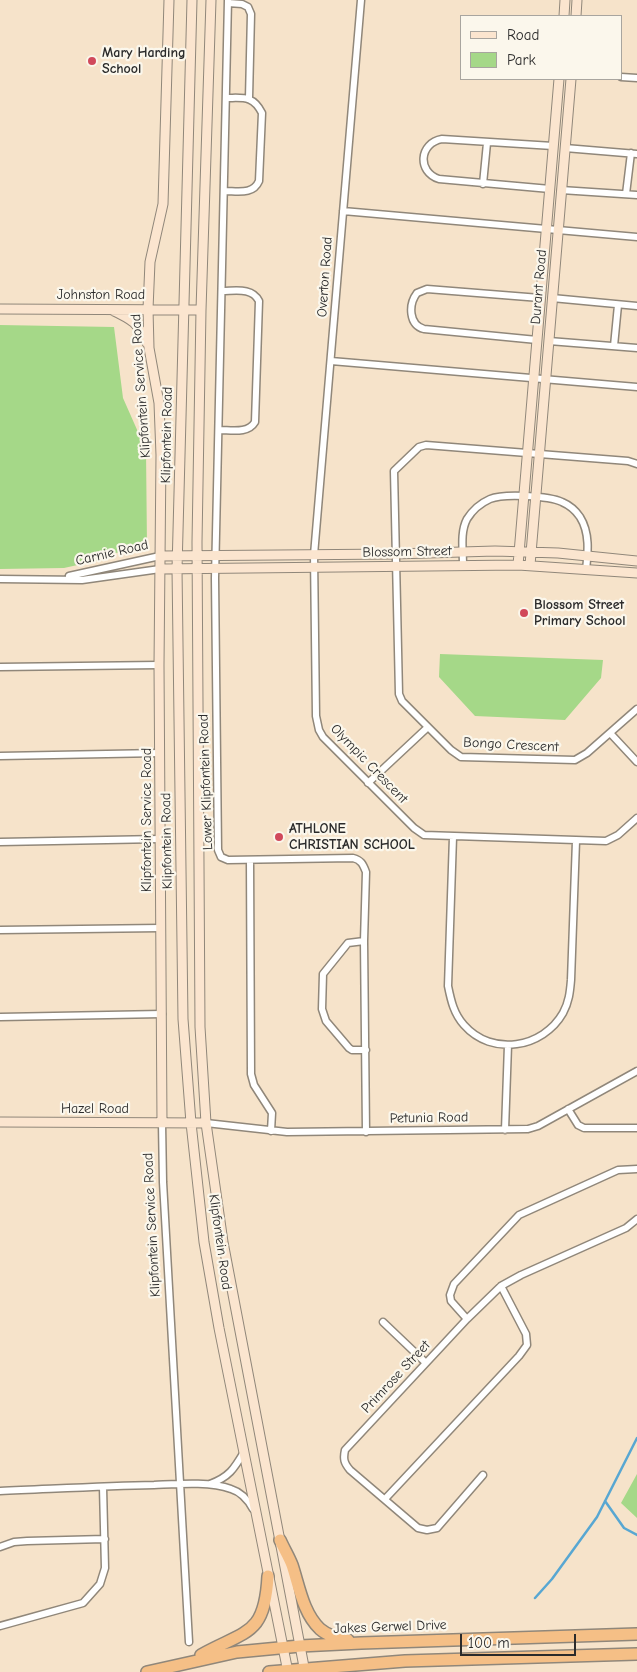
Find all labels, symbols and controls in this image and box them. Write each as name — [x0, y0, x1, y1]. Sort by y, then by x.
legend — [460, 15, 622, 80]
text: Road — [507, 26, 539, 44]
place label: Mary Harding School — [102, 45, 186, 78]
text: Park — [507, 51, 536, 69]
marker: Mary Harding School — [86, 55, 98, 67]
street label: Overton Road — [314, 236, 336, 318]
street label: Durant Road — [527, 249, 551, 325]
street label: Johnston Road — [57, 287, 145, 303]
street label: Klipfontein Service Road — [128, 313, 154, 459]
street label: Klipfontein Road — [158, 387, 176, 483]
street label: Carnie Road — [74, 536, 150, 570]
street label: Blossom Street — [362, 543, 452, 561]
place label: Blossom Street Primary School — [534, 597, 625, 630]
marker: Blossom Street Primary School — [518, 607, 530, 619]
street label: Lower Klipfontein Road — [195, 714, 217, 850]
street label: Olympic Crescent — [327, 721, 411, 807]
street label: Bongo Crescent — [463, 734, 559, 756]
street label: Klipfontein Service Road — [139, 748, 155, 892]
street label: Klipfontein Road — [158, 793, 176, 889]
place label: ATHLONE CHRISTIAN SCHOOL — [289, 821, 415, 854]
marker: ATHLONE CHRISTIAN SCHOOL — [273, 831, 285, 843]
street label: Hazel Road — [61, 1101, 129, 1117]
street label: Petunia Road — [390, 1109, 468, 1127]
street label: Klipfontein Service Road — [140, 1152, 164, 1298]
street label: Klipfontein Road — [205, 1193, 235, 1291]
street label: Primrose Street — [358, 1337, 434, 1417]
street label: Jakes Gerwel Drive — [333, 1617, 447, 1637]
scale bar — [462, 1624, 578, 1656]
text: 100 m — [468, 1634, 510, 1652]

